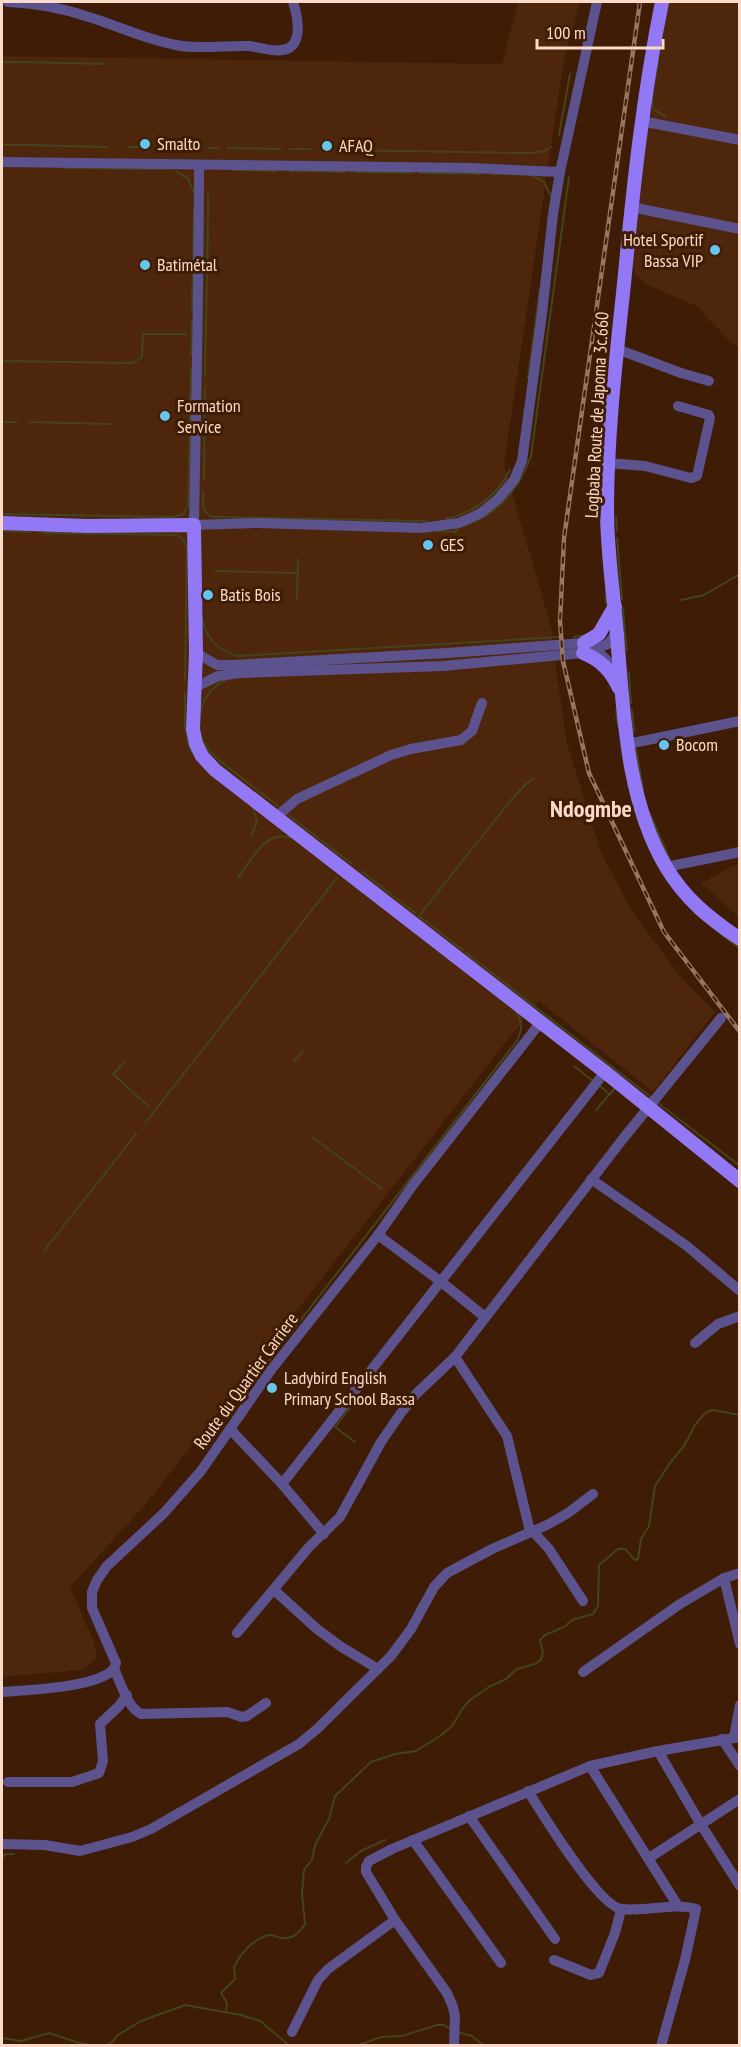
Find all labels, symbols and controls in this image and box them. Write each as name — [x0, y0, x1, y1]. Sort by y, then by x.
scale bar — [537, 12, 663, 50]
text: 100 m — [546, 21, 586, 44]
place label: Smalto — [157, 132, 201, 155]
place label: AFAQ — [339, 134, 374, 157]
marker: Smalto — [138, 137, 152, 151]
marker: AFAQ — [320, 139, 334, 153]
place label: Hotel Sportif Bassa VIP — [623, 228, 704, 272]
marker: Hotel Sportif Bassa VIP — [708, 243, 722, 257]
place label: Batimétal — [157, 253, 218, 276]
marker: Batimétal — [138, 258, 152, 272]
street label: Logbaba Route de Japoma 3c.660 — [580, 311, 613, 519]
place label: Formation Service — [177, 394, 241, 438]
marker: Formation Service — [158, 409, 172, 423]
place label: GES — [440, 533, 465, 556]
marker: GES — [421, 538, 435, 552]
place label: Batis Bois — [220, 583, 281, 606]
marker: Batis Bois — [201, 588, 215, 602]
place label: Bocom — [676, 733, 718, 756]
marker: Bocom — [657, 738, 671, 752]
district label: Ndogmbe — [550, 793, 632, 824]
street label: Route du Quartier Carriere — [188, 1308, 303, 1453]
place label: Ladybird English Primary School Bassa — [284, 1366, 415, 1410]
marker: Ladybird English Primary School Bassa — [265, 1381, 279, 1395]

